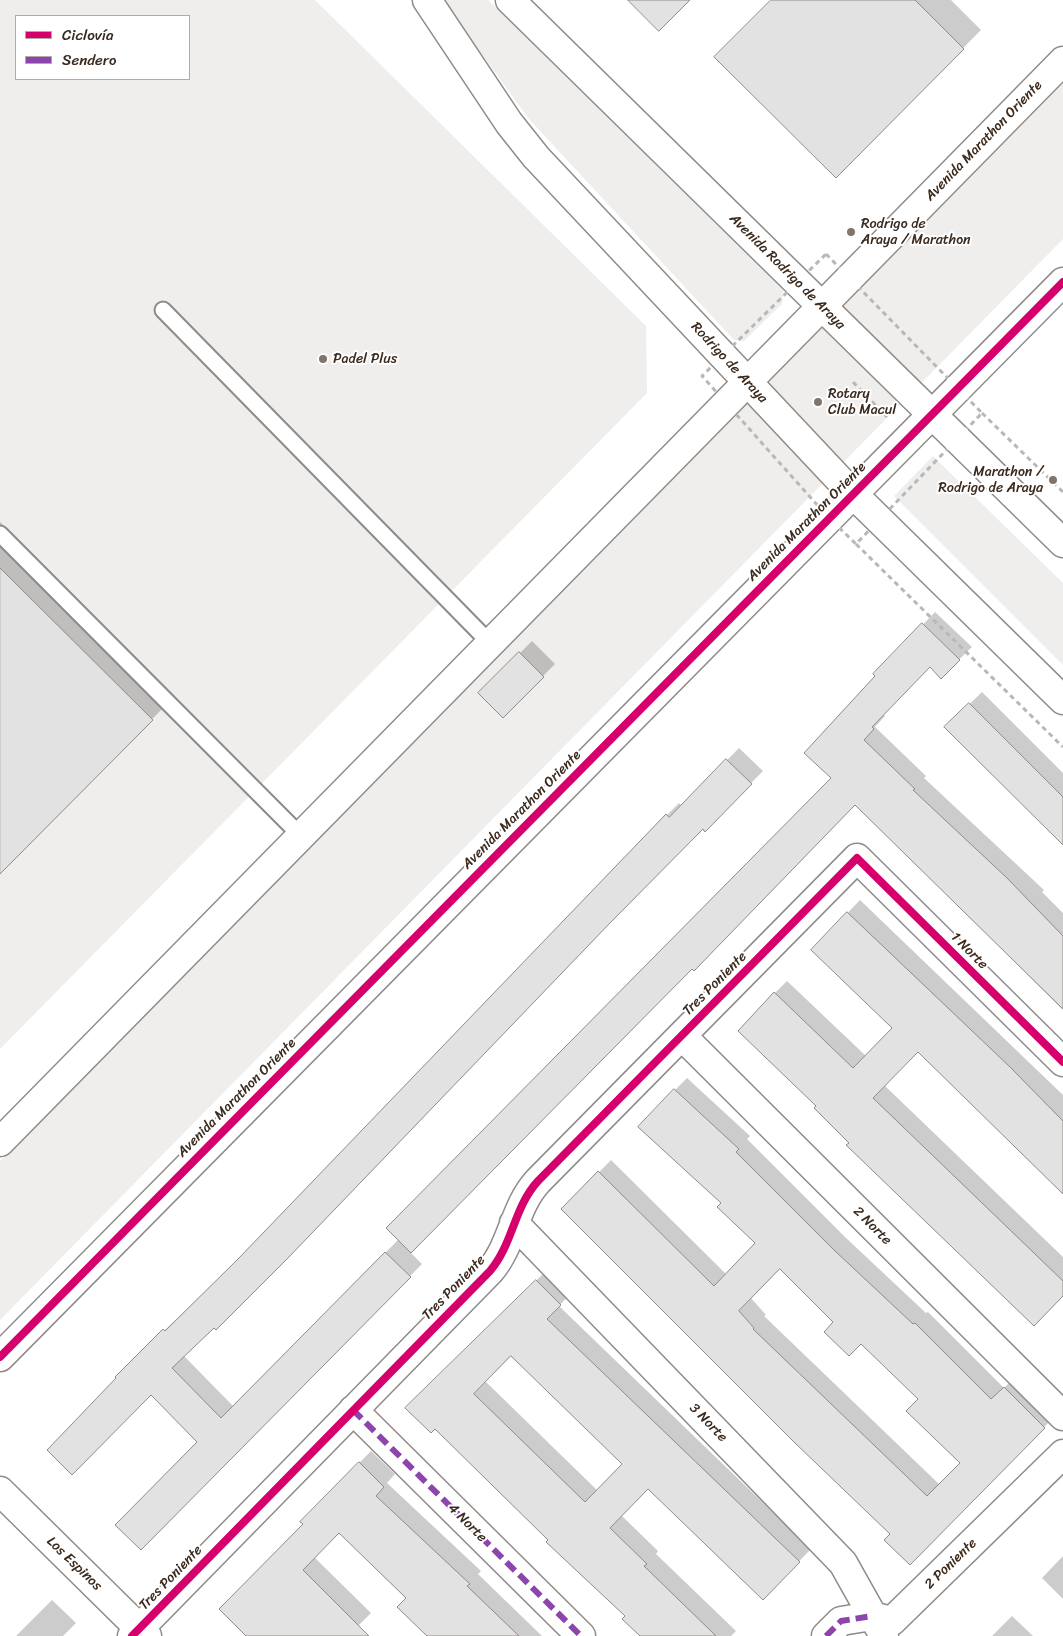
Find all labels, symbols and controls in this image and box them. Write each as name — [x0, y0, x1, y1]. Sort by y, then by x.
legend — [15, 15, 190, 80]
text: Ciclovía — [62, 22, 114, 48]
text: Sendero — [62, 47, 116, 73]
street label: Avenida Marathon Oriente — [922, 77, 1046, 205]
street label: Avenida Rodrigo de Araya — [726, 211, 848, 333]
place label: Rodrigo de Araya / Marathon — [861, 216, 971, 248]
marker: Rodrigo de Araya / Marathon — [845, 226, 857, 238]
street label: Rodrigo de Araya — [687, 319, 771, 407]
place label: Padel Plus — [333, 351, 397, 367]
marker: Padel Plus — [317, 353, 329, 365]
place label: Rotary Club Macul — [828, 386, 896, 418]
marker: Rotary Club Macul — [812, 396, 824, 408]
street label: Avenida Marathon Oriente — [744, 459, 870, 585]
place label: Marathon / Rodrigo de Araya — [938, 464, 1043, 497]
marker: Marathon / Rodrigo de Araya — [1047, 474, 1059, 486]
street label: Avenida Marathon Oriente — [459, 747, 585, 873]
street label: 1 Norte — [947, 929, 991, 973]
street label: Tres Poniente — [679, 948, 751, 1020]
street label: Avenida Marathon Oriente — [174, 1035, 300, 1161]
street label: 2 Norte — [849, 1203, 895, 1249]
street label: Tres Poniente — [419, 1252, 489, 1324]
street label: 3 Norte — [686, 1400, 730, 1446]
street label: 4 Norte — [444, 1500, 490, 1546]
street label: Los Espinos — [43, 1534, 105, 1594]
street label: 2 Poniente — [921, 1535, 981, 1593]
street label: Tres Poniente — [136, 1542, 206, 1614]

